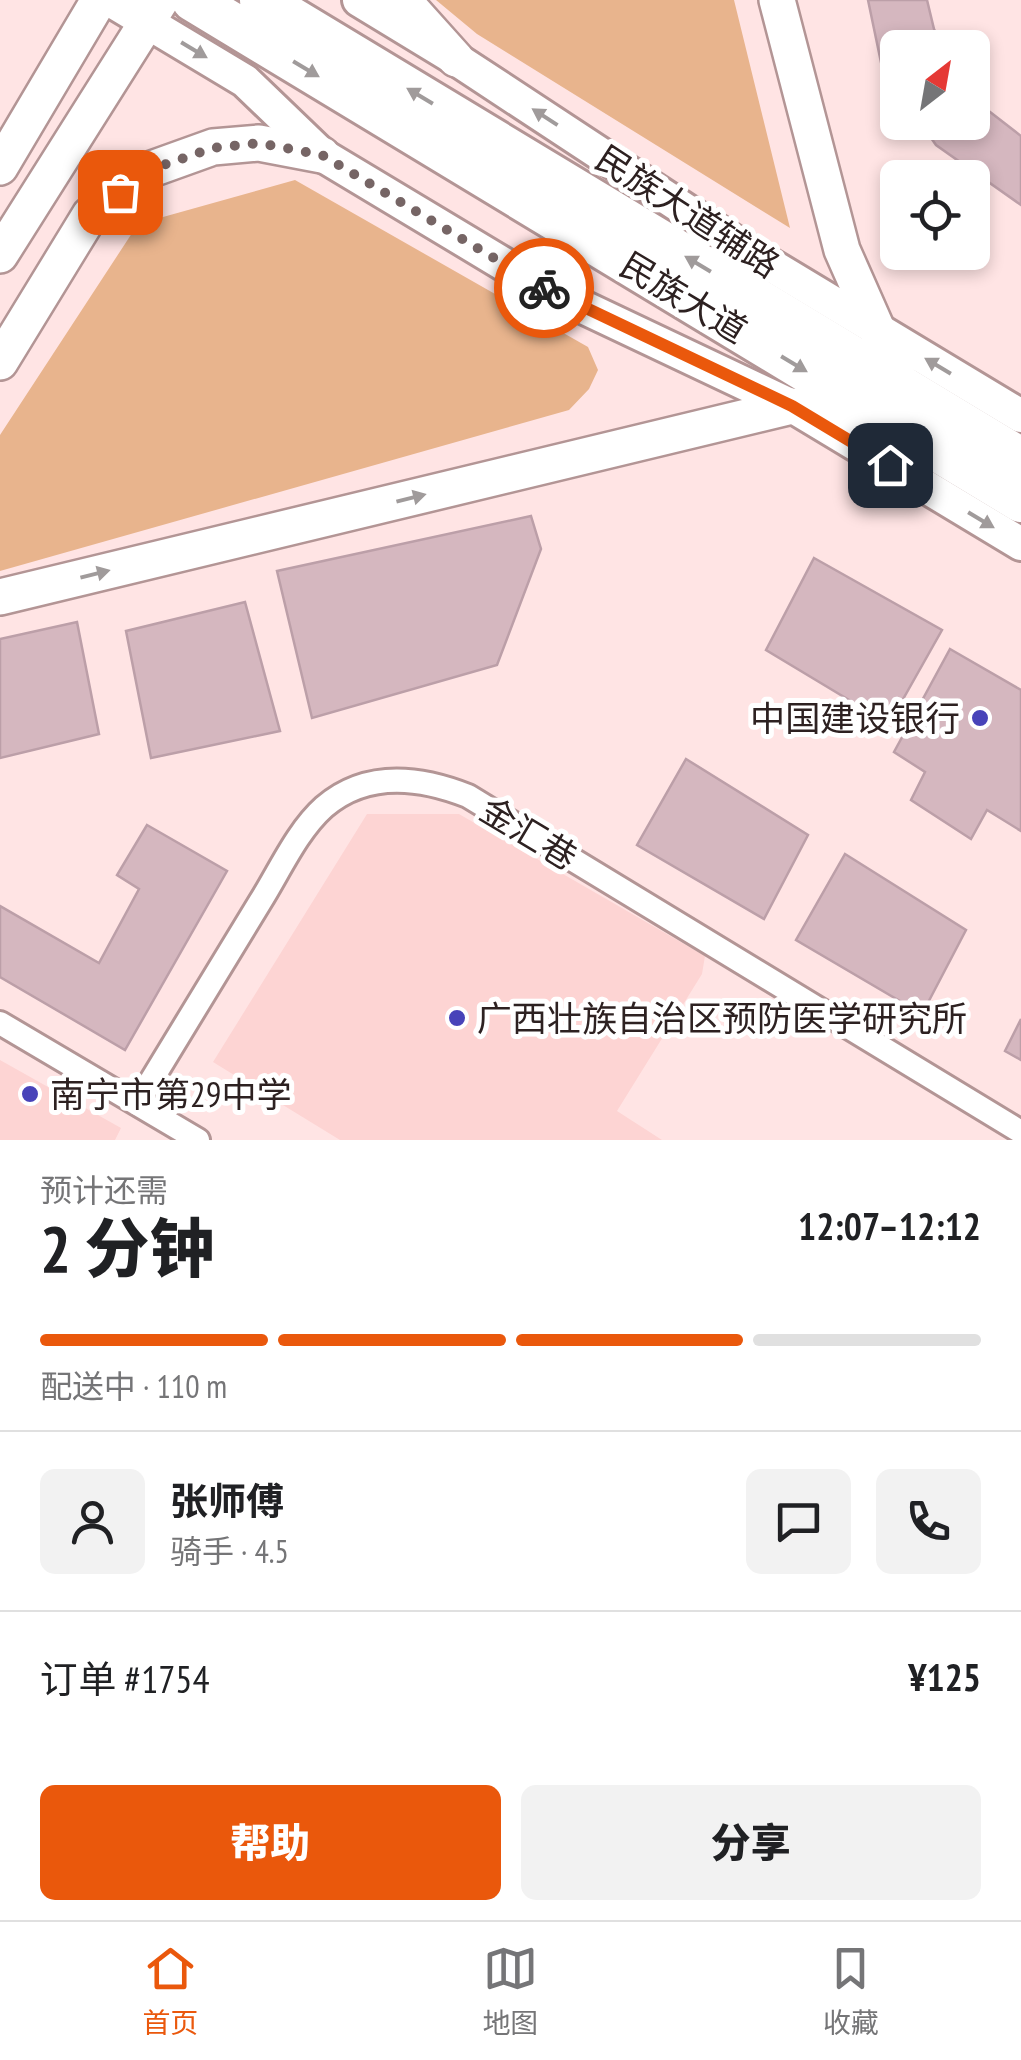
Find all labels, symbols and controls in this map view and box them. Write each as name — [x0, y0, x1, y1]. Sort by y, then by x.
north arrow — [880, 30, 990, 140]
map controls — [880, 30, 990, 270]
one-way arrow — [180, 41, 208, 58]
one-way arrow — [292, 60, 320, 77]
one-way arrow — [406, 88, 434, 105]
one-way arrow — [531, 109, 558, 127]
street label: 民族大道辅路 — [587, 135, 789, 287]
pin — [78, 150, 163, 235]
button: locate — [880, 160, 990, 270]
icon: bag — [93, 165, 148, 220]
courier — [494, 238, 594, 338]
street label: 民族大道 — [612, 241, 756, 353]
one-way arrow — [684, 256, 712, 273]
icon: bike — [517, 261, 572, 316]
one-way arrow — [780, 354, 808, 372]
one-way arrow — [924, 358, 952, 375]
pin — [848, 423, 933, 508]
icon: home — [863, 438, 918, 493]
one-way arrow — [396, 490, 427, 505]
one-way arrow — [967, 510, 994, 529]
one-way arrow — [80, 566, 111, 581]
place label: 中国建设银行 — [750, 695, 960, 741]
marker: 中国建设银行 — [969, 707, 991, 729]
street label: 金汇巷 — [472, 786, 586, 880]
place label: 广西壮族自治区预防医学研究所 — [477, 995, 967, 1041]
marker: 广西壮族自治区预防医学研究所 — [446, 1007, 468, 1029]
place label: 南宁市第29中学 — [50, 1071, 292, 1117]
marker: 南宁市第29中学 — [19, 1083, 41, 1105]
text: 预计还需 — [40, 1169, 168, 1211]
text: 12:07–12:12 — [798, 1201, 981, 1250]
text: 2 分钟 — [40, 1206, 214, 1290]
text: 配送中 · 110 m — [40, 1365, 227, 1407]
button: person — [40, 1469, 145, 1574]
button: chat — [746, 1469, 851, 1574]
button: phone — [876, 1469, 981, 1574]
text: 张师傅 — [170, 1476, 284, 1525]
text: 骑手 · 4.5 — [170, 1530, 289, 1572]
text: ¥125 — [908, 1652, 981, 1701]
text: 订单 #1754 — [40, 1654, 210, 1703]
button: 帮助 — [40, 1785, 501, 1900]
button: 分享 — [521, 1785, 981, 1900]
tab: 首页 — [142, 1941, 198, 2041]
tab: 地图 — [482, 1941, 539, 2041]
tab: 收藏 — [823, 1941, 879, 2041]

